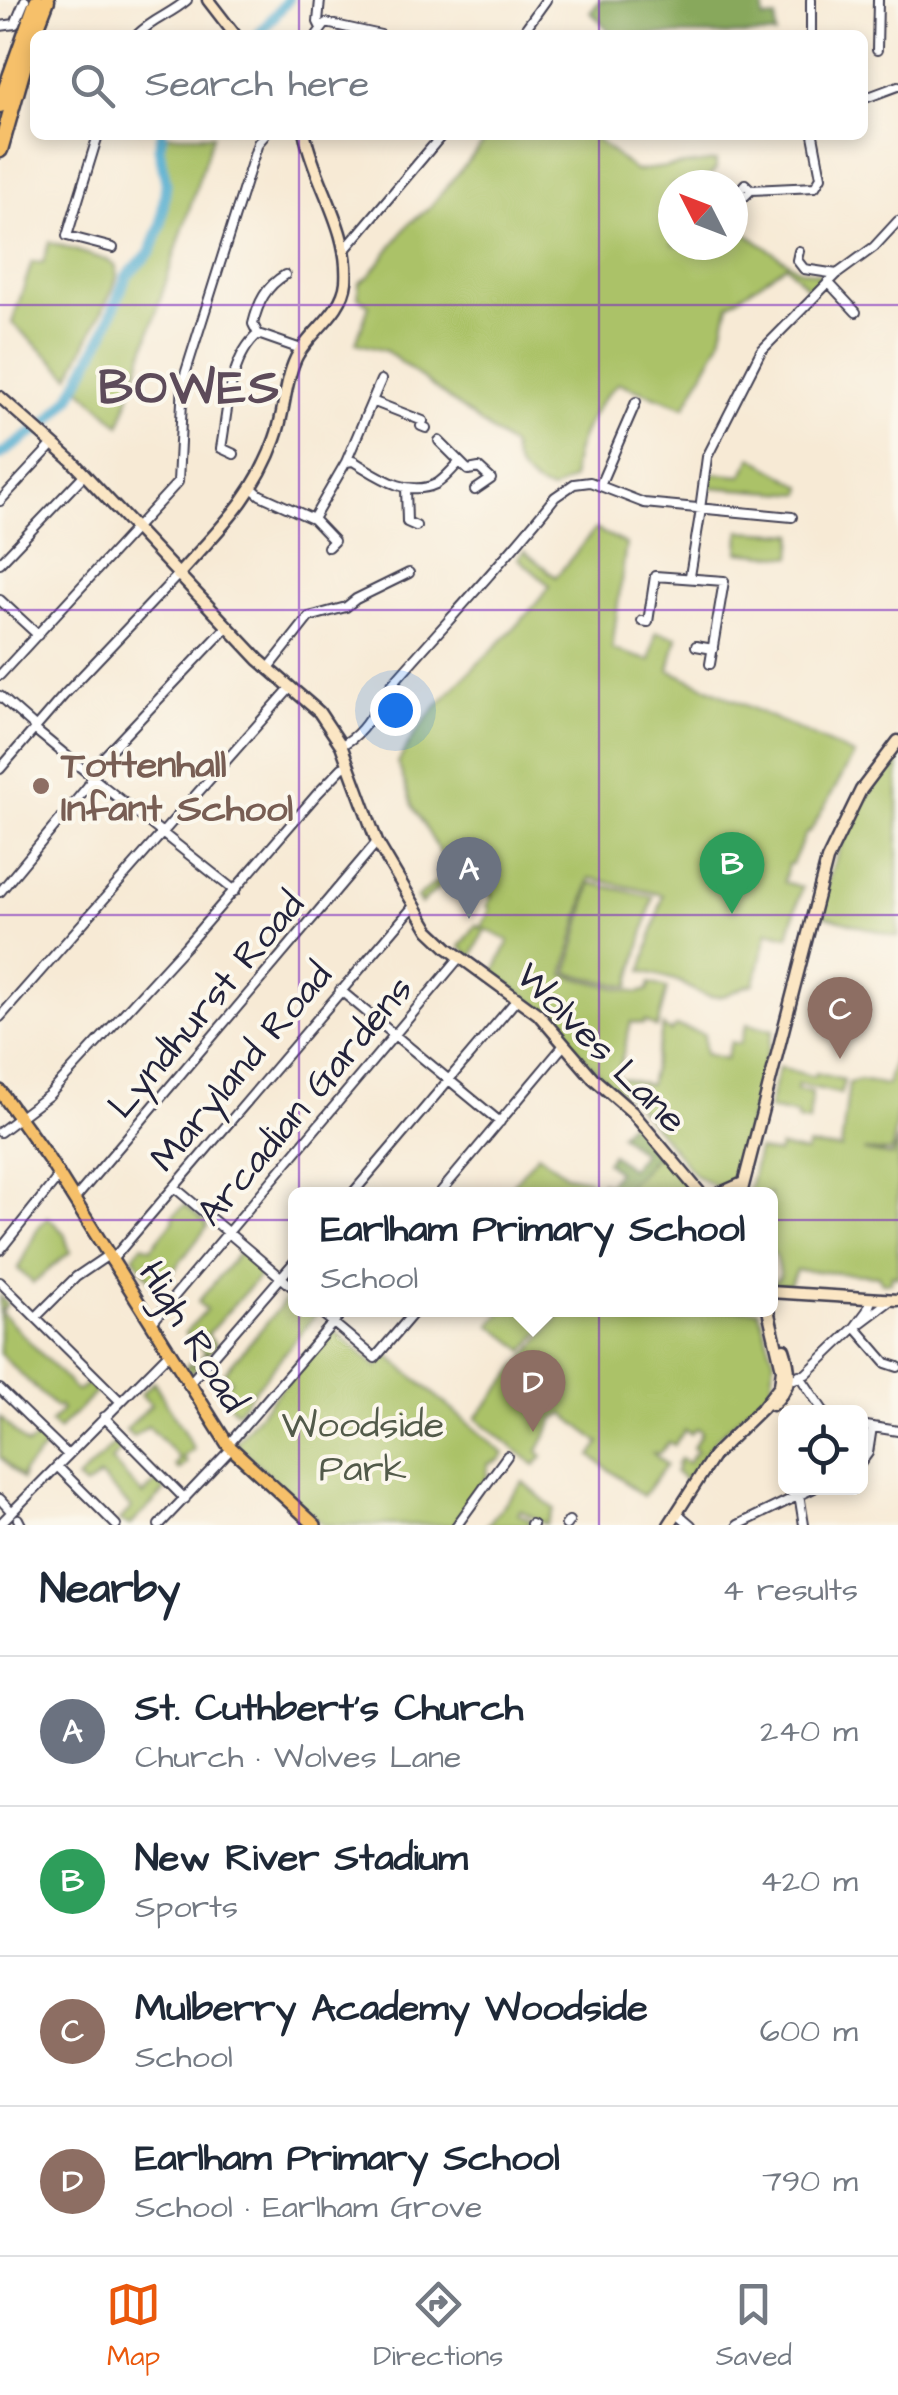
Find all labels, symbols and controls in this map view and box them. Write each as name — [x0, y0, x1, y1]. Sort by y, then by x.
search box — [30, 30, 868, 140]
icon: search — [65, 58, 120, 113]
text: Search here — [145, 59, 369, 111]
north arrow — [658, 170, 748, 260]
district label: BOWES — [98, 356, 282, 422]
your location — [370, 685, 421, 736]
place label: Tottenhall Infant School — [60, 740, 293, 836]
marker: Tottenhall Infant School — [30, 775, 52, 797]
pin: B — [700, 832, 764, 914]
pin: A — [436, 836, 502, 919]
street label: Lyndhurst Road — [96, 881, 318, 1131]
street label: Maryland Road — [138, 951, 345, 1184]
street label: Wolves Lane — [503, 951, 698, 1146]
street label: Arcadian Gardens — [185, 965, 426, 1238]
pin: C — [808, 976, 872, 1059]
popup — [288, 1187, 778, 1317]
text: Earlham Primary School — [321, 1204, 745, 1256]
street label: High Road — [125, 1251, 259, 1423]
text: School — [321, 1256, 418, 1301]
pin: D — [500, 1350, 566, 1432]
park label: Woodside Park — [282, 1400, 444, 1496]
map controls — [778, 1405, 868, 1495]
button: locate — [778, 1405, 868, 1495]
text: Nearby — [40, 1561, 180, 1619]
text: 4 results — [722, 1568, 858, 1613]
text: St. Cuthbert's Church — [135, 1683, 523, 1735]
text: A — [62, 1709, 83, 1754]
text: 240 m — [760, 1709, 858, 1754]
text: Church · Wolves Lane — [135, 1735, 461, 1780]
text: New River Stadium — [135, 1833, 468, 1885]
text: B — [61, 1859, 84, 1904]
text: 420 m — [760, 1859, 858, 1904]
text: Sports — [135, 1885, 238, 1930]
text: Mulberry Academy Woodside — [135, 1983, 648, 2035]
text: C — [61, 2009, 84, 2054]
text: 600 m — [760, 2009, 858, 2054]
text: School — [135, 2035, 233, 2080]
text: Earlham Primary School — [135, 2133, 560, 2185]
text: D — [62, 2159, 83, 2204]
text: 790 m — [762, 2159, 858, 2204]
text: School · Earlham Grove — [135, 2185, 482, 2230]
tab: Map — [106, 2277, 161, 2376]
tab: Directions — [373, 2277, 503, 2376]
tab: Saved — [716, 2277, 792, 2376]

